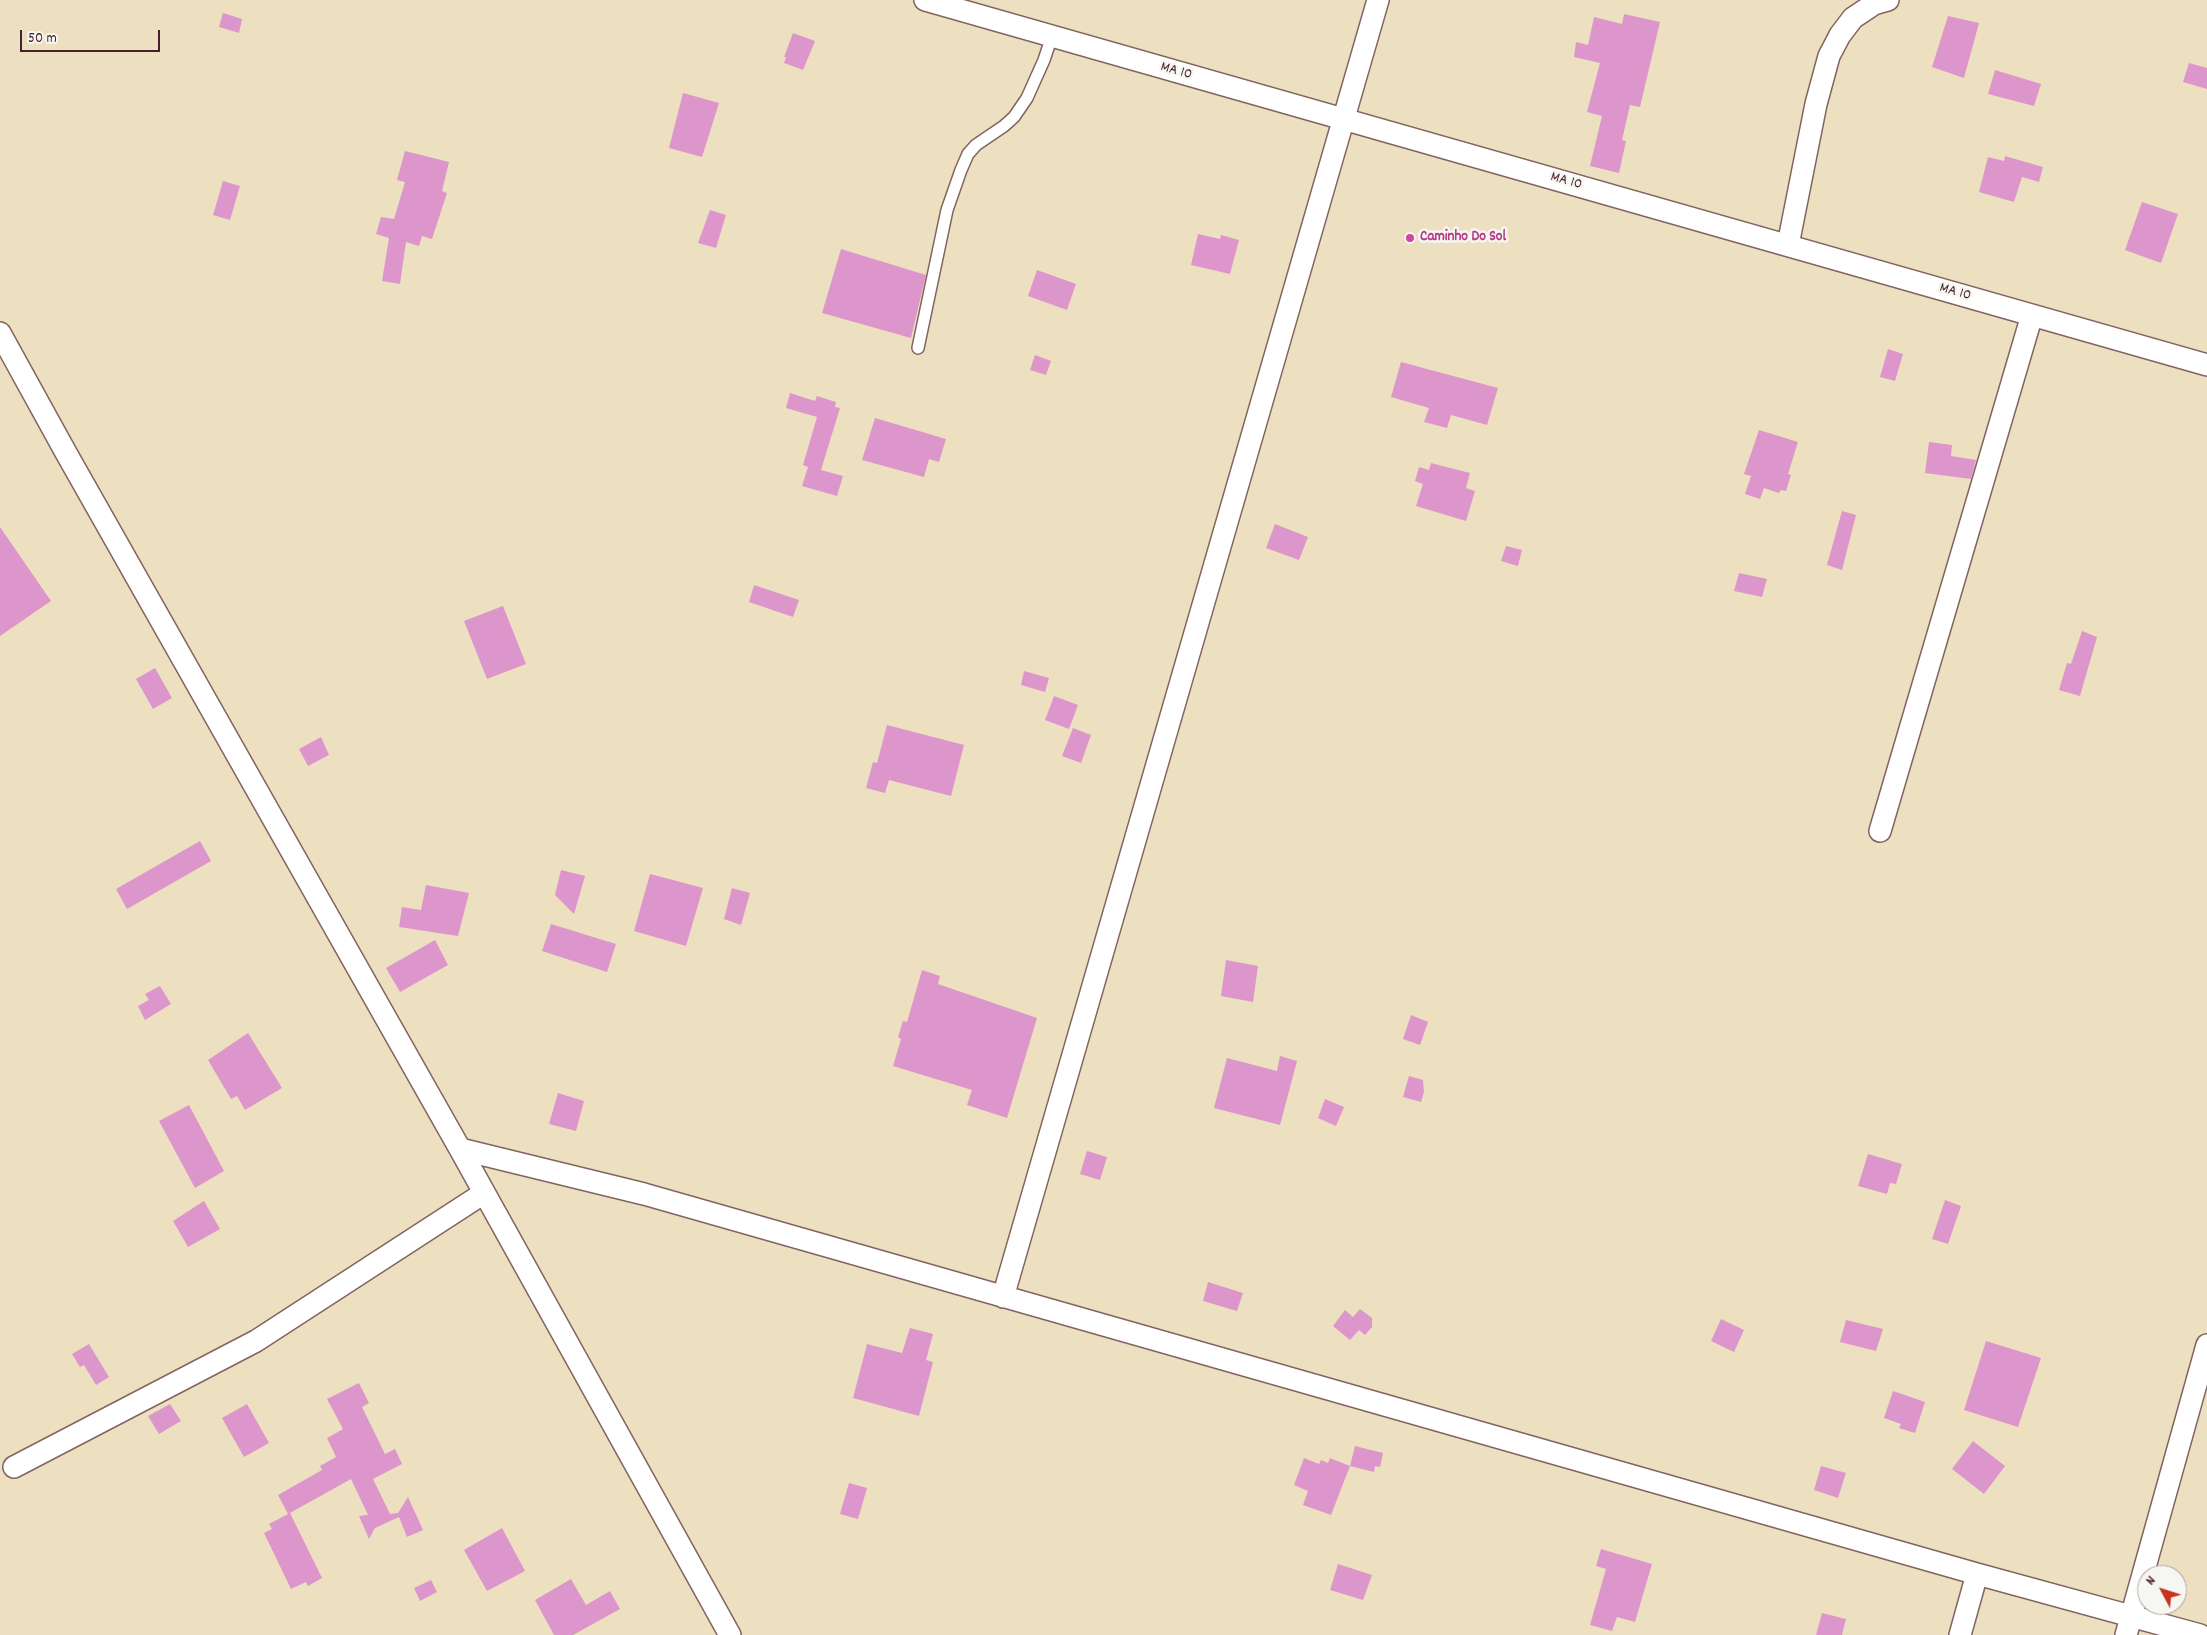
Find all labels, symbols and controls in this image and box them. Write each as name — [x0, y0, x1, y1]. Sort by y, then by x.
scale bar — [22, 20, 162, 52]
text: 50 m — [28, 28, 57, 50]
street label: MA 10 — [1158, 59, 1194, 85]
street label: MA 10 — [1548, 169, 1584, 195]
place label: Caminho Do Sol — [1420, 229, 1506, 247]
marker: Caminho Do Sol — [1404, 232, 1416, 244]
street label: MA 10 — [1937, 280, 1973, 306]
north arrow — [2137, 1565, 2187, 1615]
text: N — [2141, 1572, 2161, 1590]

